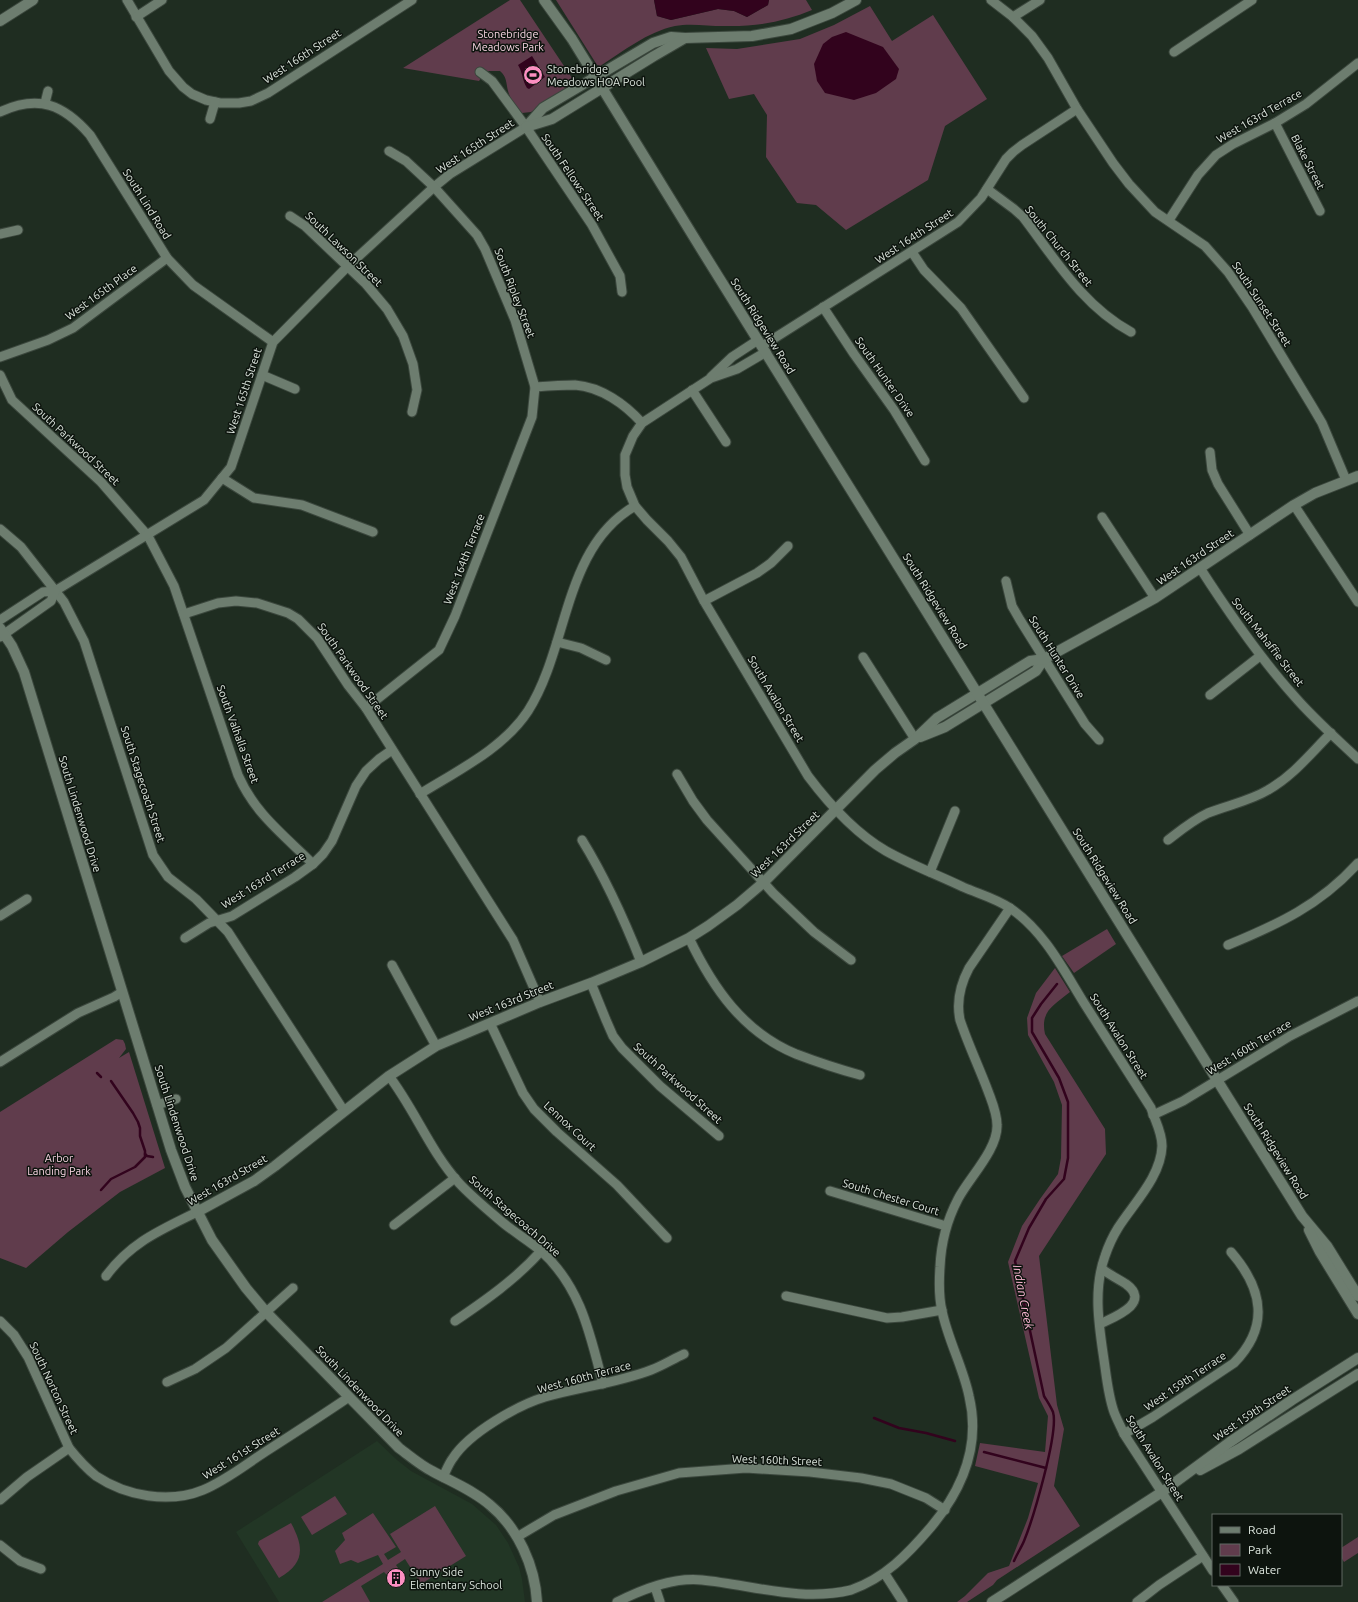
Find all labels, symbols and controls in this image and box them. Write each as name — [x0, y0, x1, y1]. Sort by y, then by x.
street label: West 166th Street — [261, 26, 344, 86]
park label: Stonebridge Meadows Park — [472, 28, 544, 53]
place label: Stonebridge Meadows HOA Pool — [547, 63, 645, 88]
sports icon: Stonebridge Meadows HOA Pool — [522, 64, 544, 86]
street label: West 163rd Terrace — [1214, 87, 1304, 145]
street label: West 165th Street — [434, 116, 517, 176]
street label: South Fellows Street — [539, 131, 607, 223]
street label: Blake Street — [1289, 132, 1327, 192]
street label: South Lind Road — [121, 167, 173, 241]
street label: South Church Street — [1023, 203, 1095, 289]
street label: West 164th Street — [873, 206, 956, 266]
street label: South Lawson Street — [303, 209, 385, 289]
street label: South Ripley Street — [492, 246, 538, 340]
street label: South Sunset Street — [1230, 259, 1294, 349]
street label: West 165th Place — [63, 262, 139, 322]
street label: South Ridgeview Road — [729, 276, 797, 376]
street label: South Hunter Drive — [853, 335, 917, 419]
street label: West 165th Street — [224, 346, 264, 436]
street label: South Parkwood Street — [30, 401, 122, 488]
street label: West 164th Terrace — [441, 512, 487, 606]
street label: West 163rd Street — [1154, 526, 1236, 587]
street label: South Ridgeview Road — [901, 551, 969, 651]
street label: South Mahaffie Street — [1230, 595, 1307, 689]
street label: South Hunter Drive — [1027, 614, 1087, 700]
street label: South Parkwood Street — [315, 621, 391, 722]
street label: South Avalon Street — [746, 654, 807, 745]
street label: South Valhalla Street — [215, 683, 262, 785]
street label: South Stagecoach Street — [119, 724, 168, 844]
street label: South Lindenwood Drive — [57, 754, 103, 874]
street label: West 163rd Street — [748, 808, 822, 880]
street label: South Ridgeview Road — [1071, 826, 1139, 926]
street label: West 163rd Terrace — [219, 849, 307, 911]
street label: West 163rd Street — [467, 978, 556, 1023]
street label: South Avalon Street — [1088, 991, 1151, 1081]
street label: West 160th Terrace — [1205, 1017, 1293, 1077]
street label: South Parkwood Street — [631, 1040, 725, 1126]
street label: South Lindenwood Drive — [153, 1063, 201, 1183]
street label: Lennox Court — [542, 1099, 599, 1154]
street label: South Ridgeview Road — [1242, 1101, 1310, 1201]
park label: Arbor Landing Park — [27, 1152, 91, 1177]
street label: West 163rd Street — [185, 1152, 270, 1208]
street label: South Stagecoach Drive — [467, 1173, 563, 1259]
street label: South Chester Court — [841, 1177, 941, 1218]
water label: Indian Creek — [1011, 1263, 1036, 1331]
street label: South Norton Street — [27, 1340, 81, 1437]
street label: South Lindenwood Drive — [314, 1343, 406, 1439]
street label: West 159th Terrace — [1142, 1349, 1228, 1413]
street label: West 160th Terrace — [536, 1359, 632, 1395]
street label: West 159th Street — [1211, 1382, 1293, 1443]
street label: South Avalon Street — [1124, 1413, 1187, 1503]
street label: West 161st Street — [200, 1424, 282, 1482]
street label: West 160th Street — [732, 1452, 823, 1468]
legend — [1212, 1514, 1342, 1586]
text: Road — [1248, 1523, 1276, 1536]
text: Park — [1248, 1543, 1272, 1556]
text: Water — [1248, 1563, 1281, 1576]
place label: Sunny Side Elementary School — [410, 1566, 502, 1591]
building icon: Sunny Side Elementary School — [385, 1567, 407, 1589]

